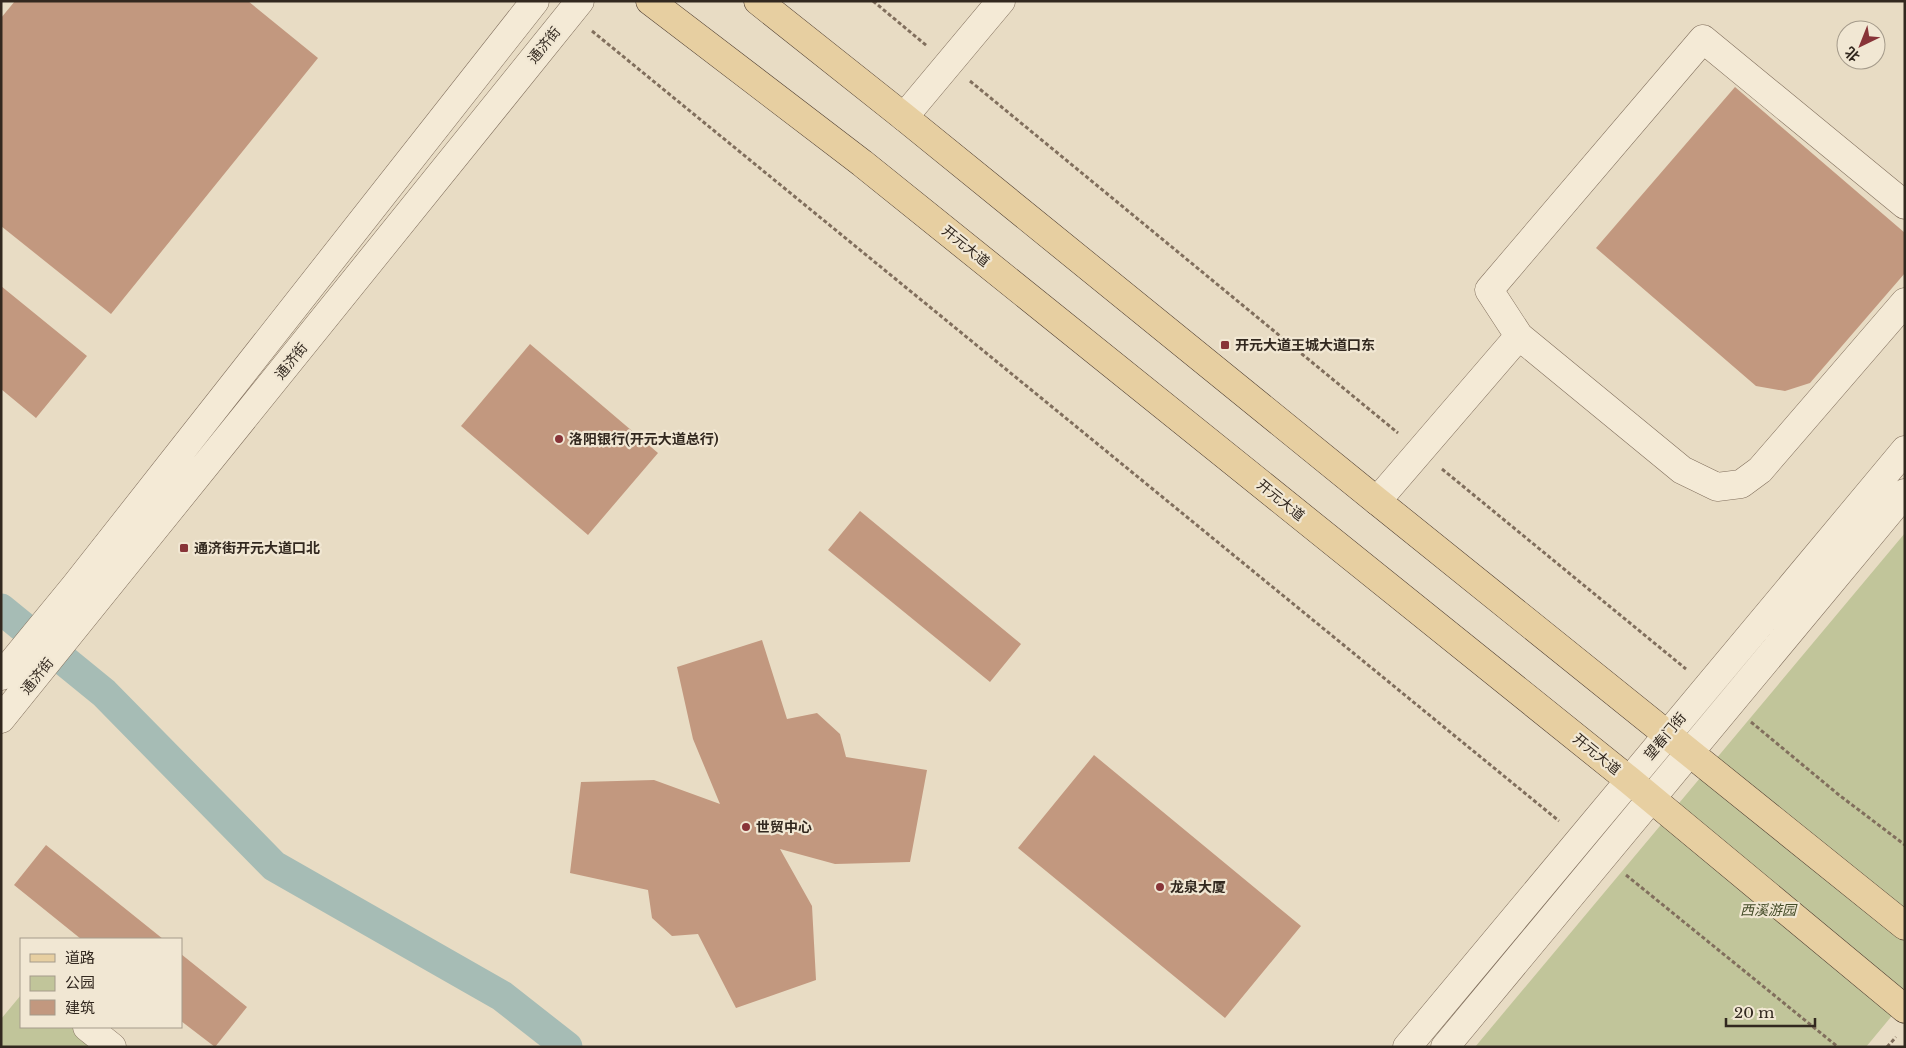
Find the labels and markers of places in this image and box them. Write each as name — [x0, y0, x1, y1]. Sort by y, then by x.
place label: 开元大道王城大道口东 — [1235, 336, 1375, 354]
marker: 开元大道王城大道口东 — [1219, 339, 1231, 351]
place label: 洛阳银行(开元大道总行) — [569, 430, 719, 448]
marker: 洛阳银行(开元大道总行) — [553, 433, 565, 445]
place label: 通济街开元大道口北 — [194, 539, 320, 557]
marker: 通济街开元大道口北 — [178, 542, 190, 554]
place label: 世贸中心 — [756, 818, 812, 836]
marker: 世贸中心 — [740, 821, 752, 833]
place label: 龙泉大厦 — [1170, 878, 1226, 896]
marker: 龙泉大厦 — [1154, 881, 1166, 893]

